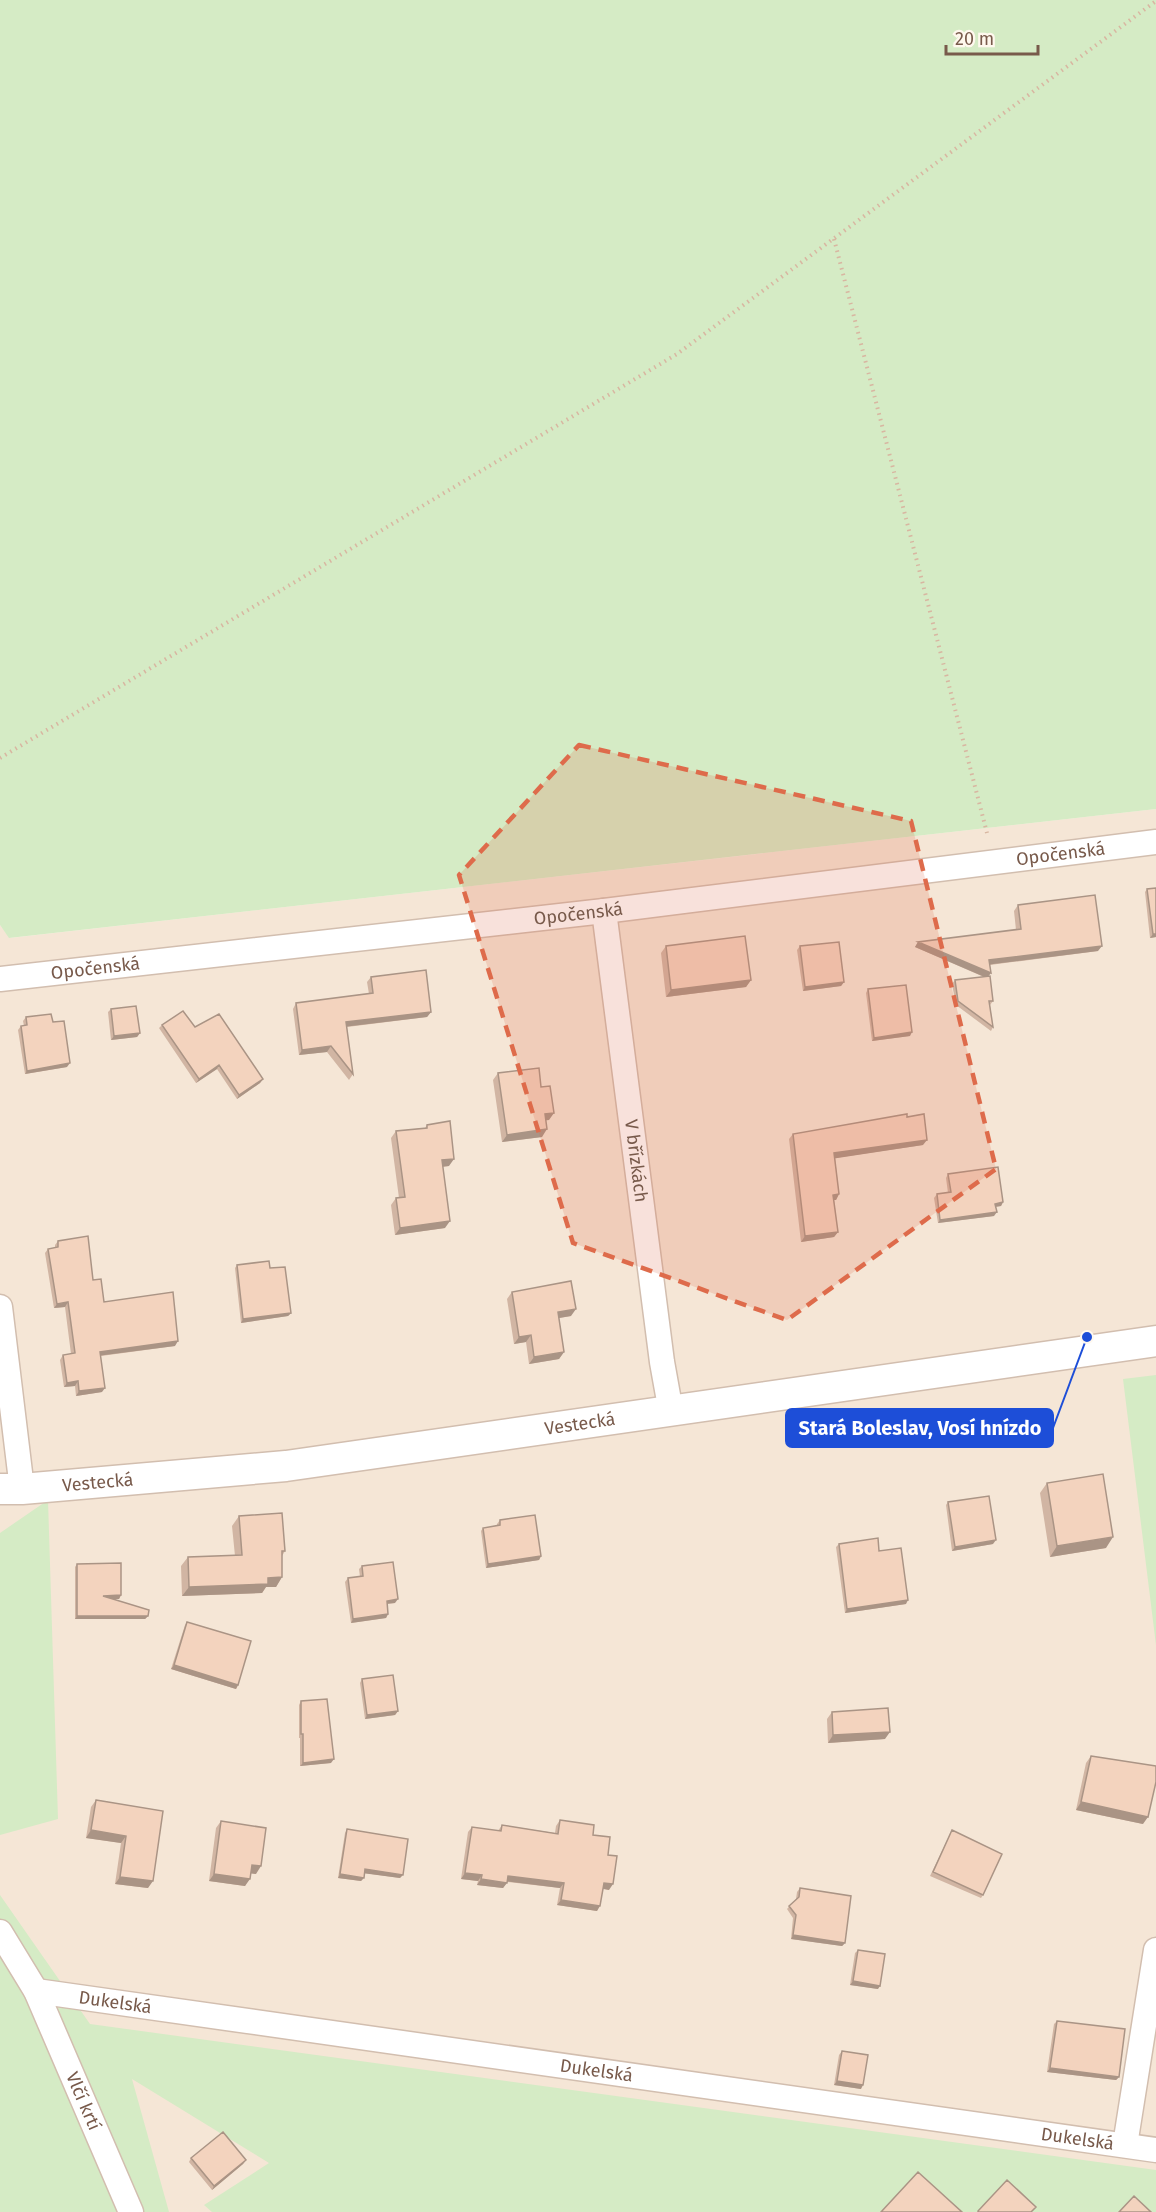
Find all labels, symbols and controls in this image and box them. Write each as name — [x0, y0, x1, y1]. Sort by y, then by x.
scale bar — [946, 18, 1038, 56]
text: 20 m — [955, 28, 994, 50]
street label: Opočenská — [1015, 837, 1106, 870]
street label: Opočenská — [533, 898, 624, 930]
street label: Opočenská — [50, 952, 141, 984]
street label: V břízkách — [620, 1118, 652, 1204]
street label: Vestecká — [543, 1408, 617, 1440]
callout: Stará Boleslav, Vosí hnízdo — [786, 1409, 1053, 1447]
text: Stará Boleslav, Vosí hnízdo — [799, 1416, 1042, 1440]
street label: Vestecká — [61, 1468, 134, 1496]
street label: Dukelská — [77, 1986, 153, 2018]
street label: Dukelská — [559, 2055, 634, 2087]
street label: Vlčí krtí — [61, 2069, 106, 2134]
street label: Dukelská — [1040, 2123, 1115, 2155]

